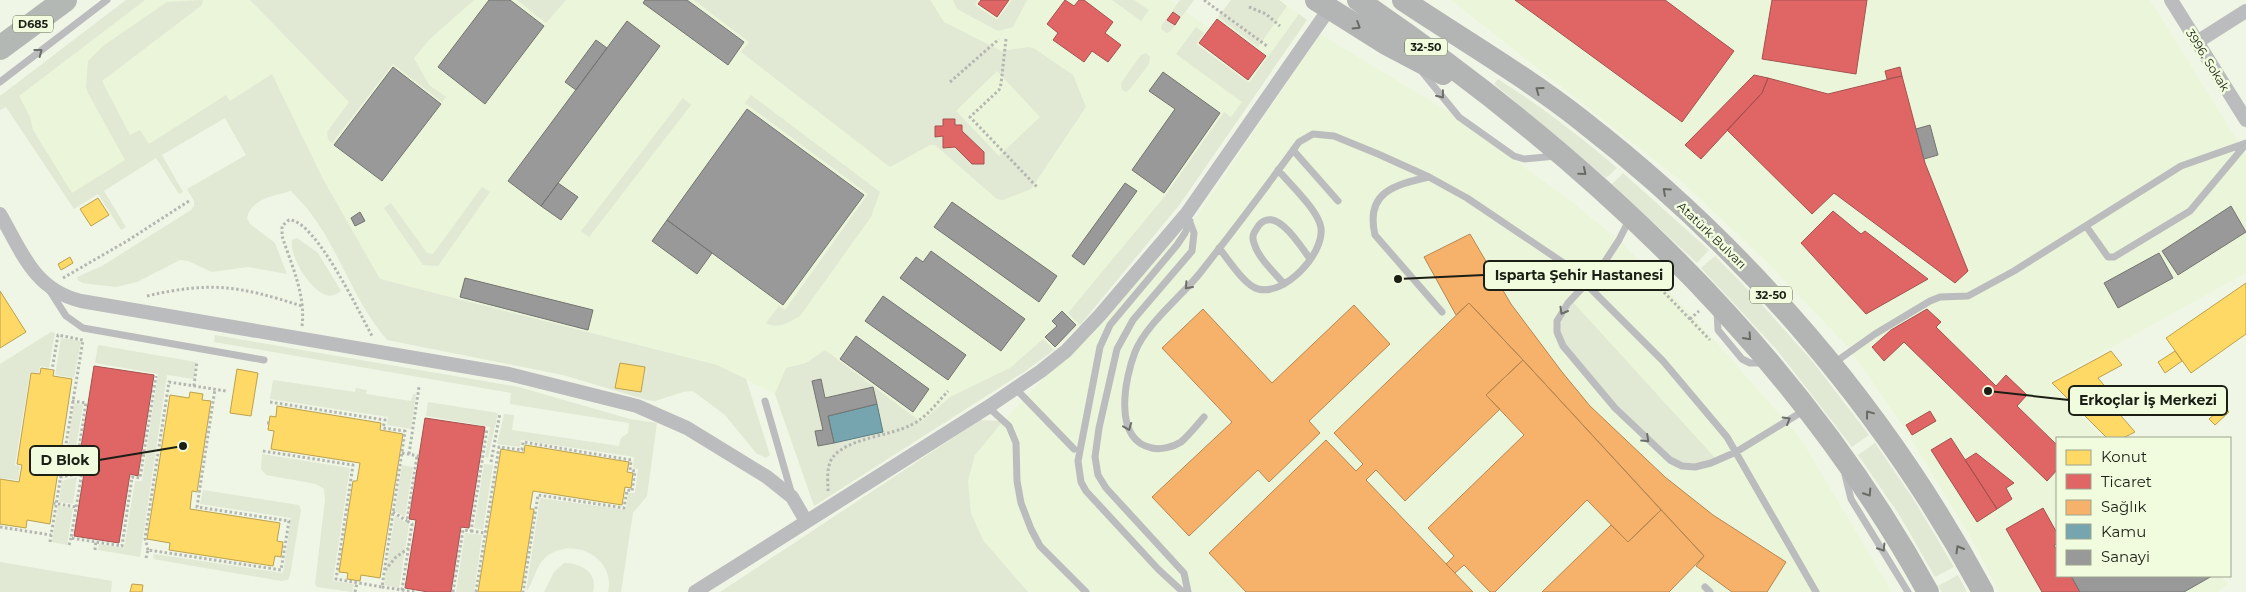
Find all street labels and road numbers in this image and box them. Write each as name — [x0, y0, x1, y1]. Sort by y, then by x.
road number: D685 — [13, 15, 53, 32]
street label: 3996. Sokak — [2183, 26, 2234, 95]
road number: 32-50 — [1405, 38, 1447, 56]
street label: Atatürk Bulvarı — [1674, 198, 1750, 272]
road number: 32-50 — [1750, 286, 1792, 304]

